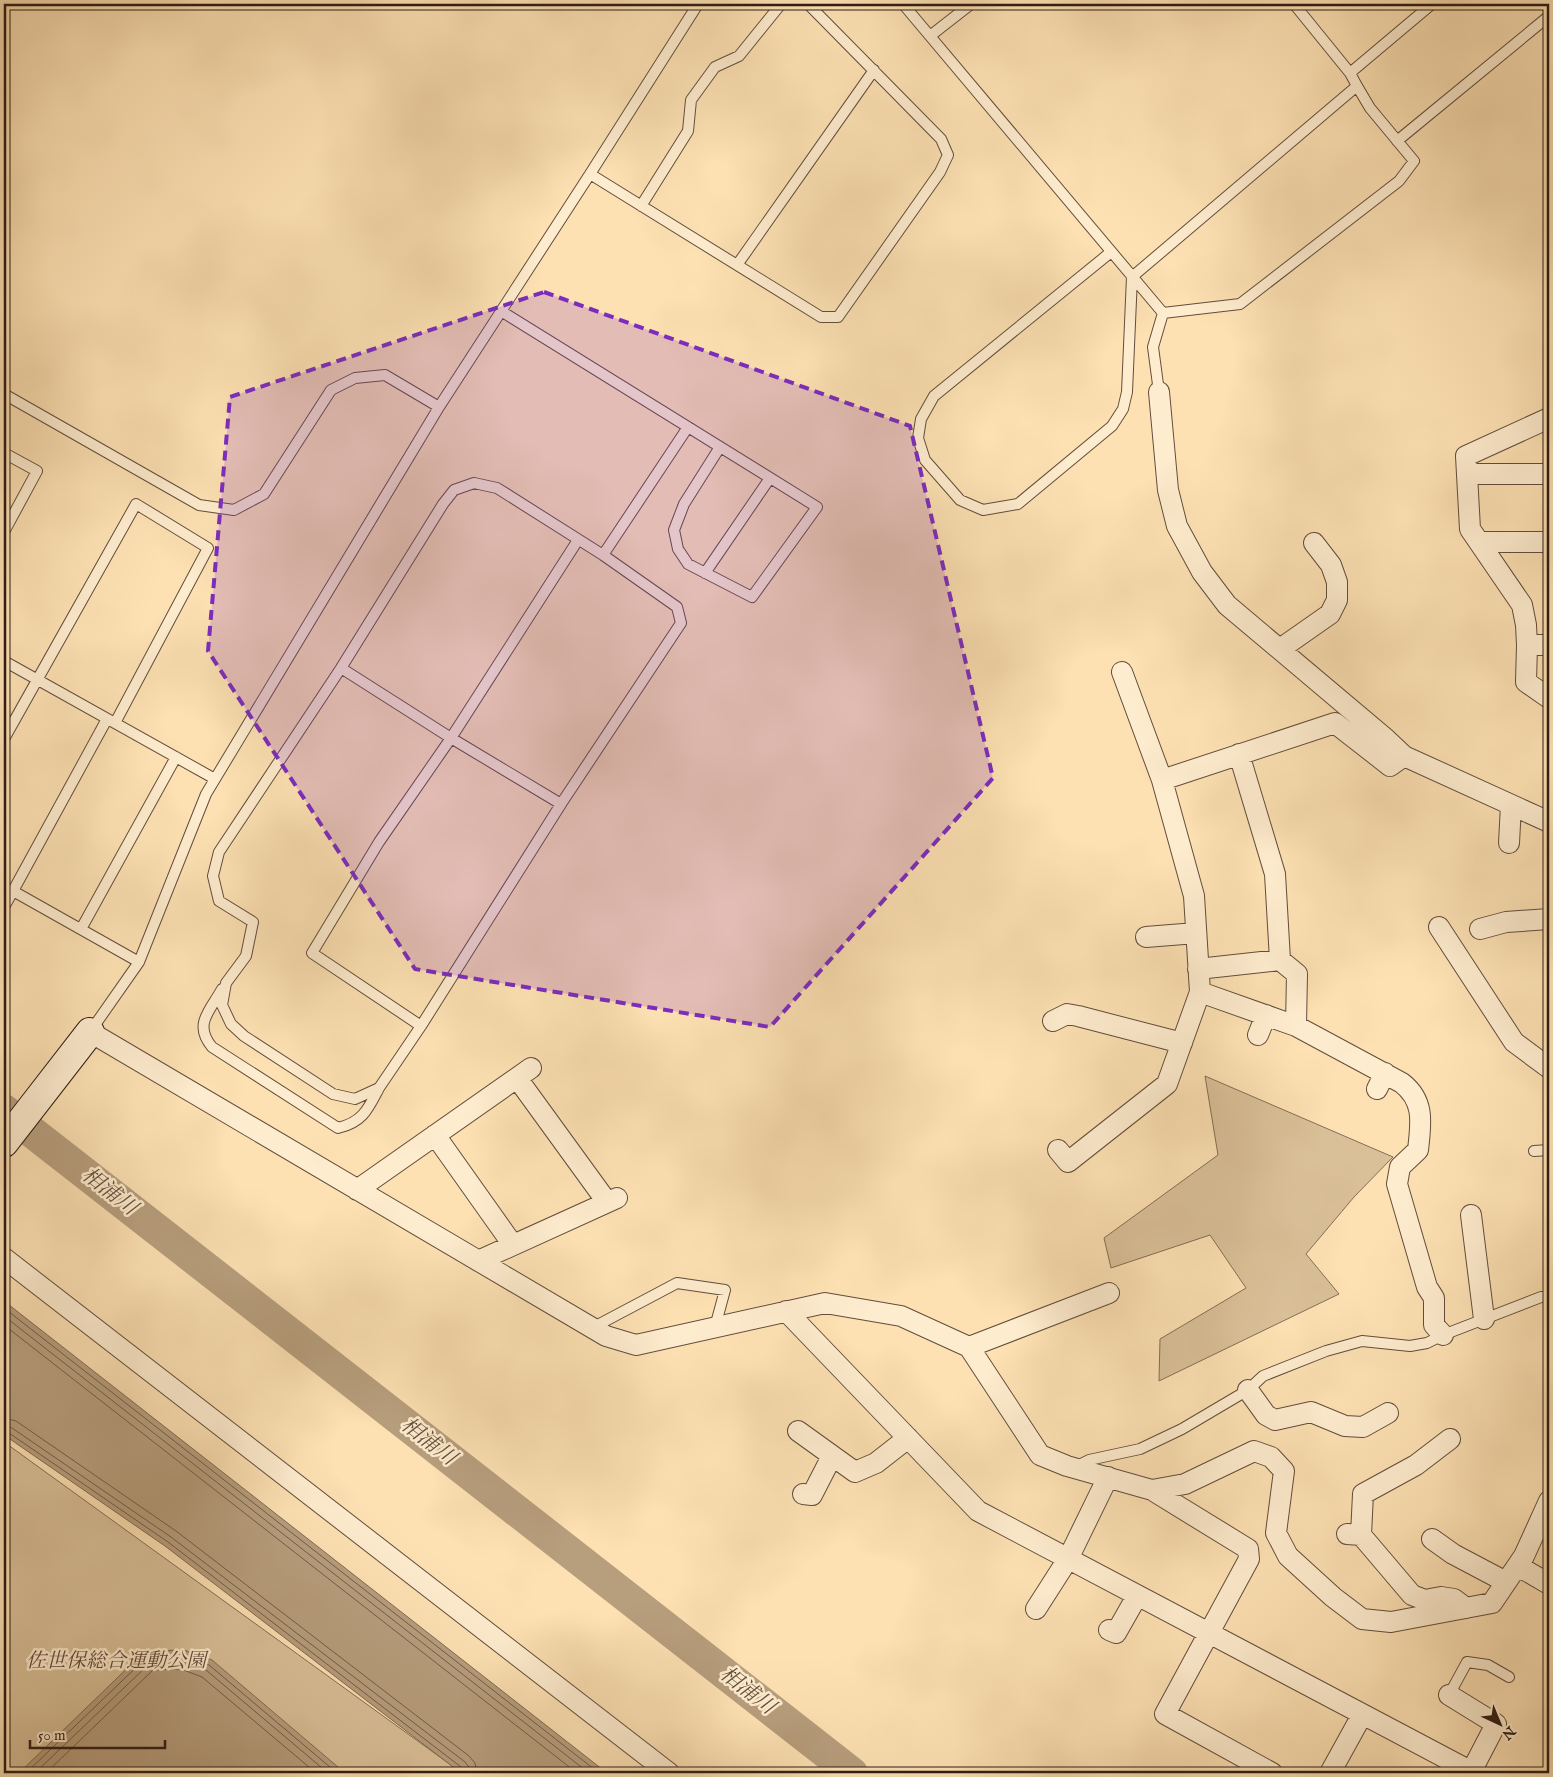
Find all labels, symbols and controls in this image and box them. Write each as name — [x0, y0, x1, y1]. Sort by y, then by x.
water label: 相浦川 — [76, 1162, 144, 1223]
water label: 相浦川 — [395, 1412, 463, 1473]
park label: 佐世保総合運動公園 — [26, 1649, 209, 1674]
water label: 相浦川 — [714, 1661, 782, 1722]
north arrow — [1476, 1700, 1526, 1750]
scale bar — [30, 1717, 165, 1749]
text: N — [1498, 1721, 1520, 1743]
text: 50 m — [38, 1726, 66, 1745]

